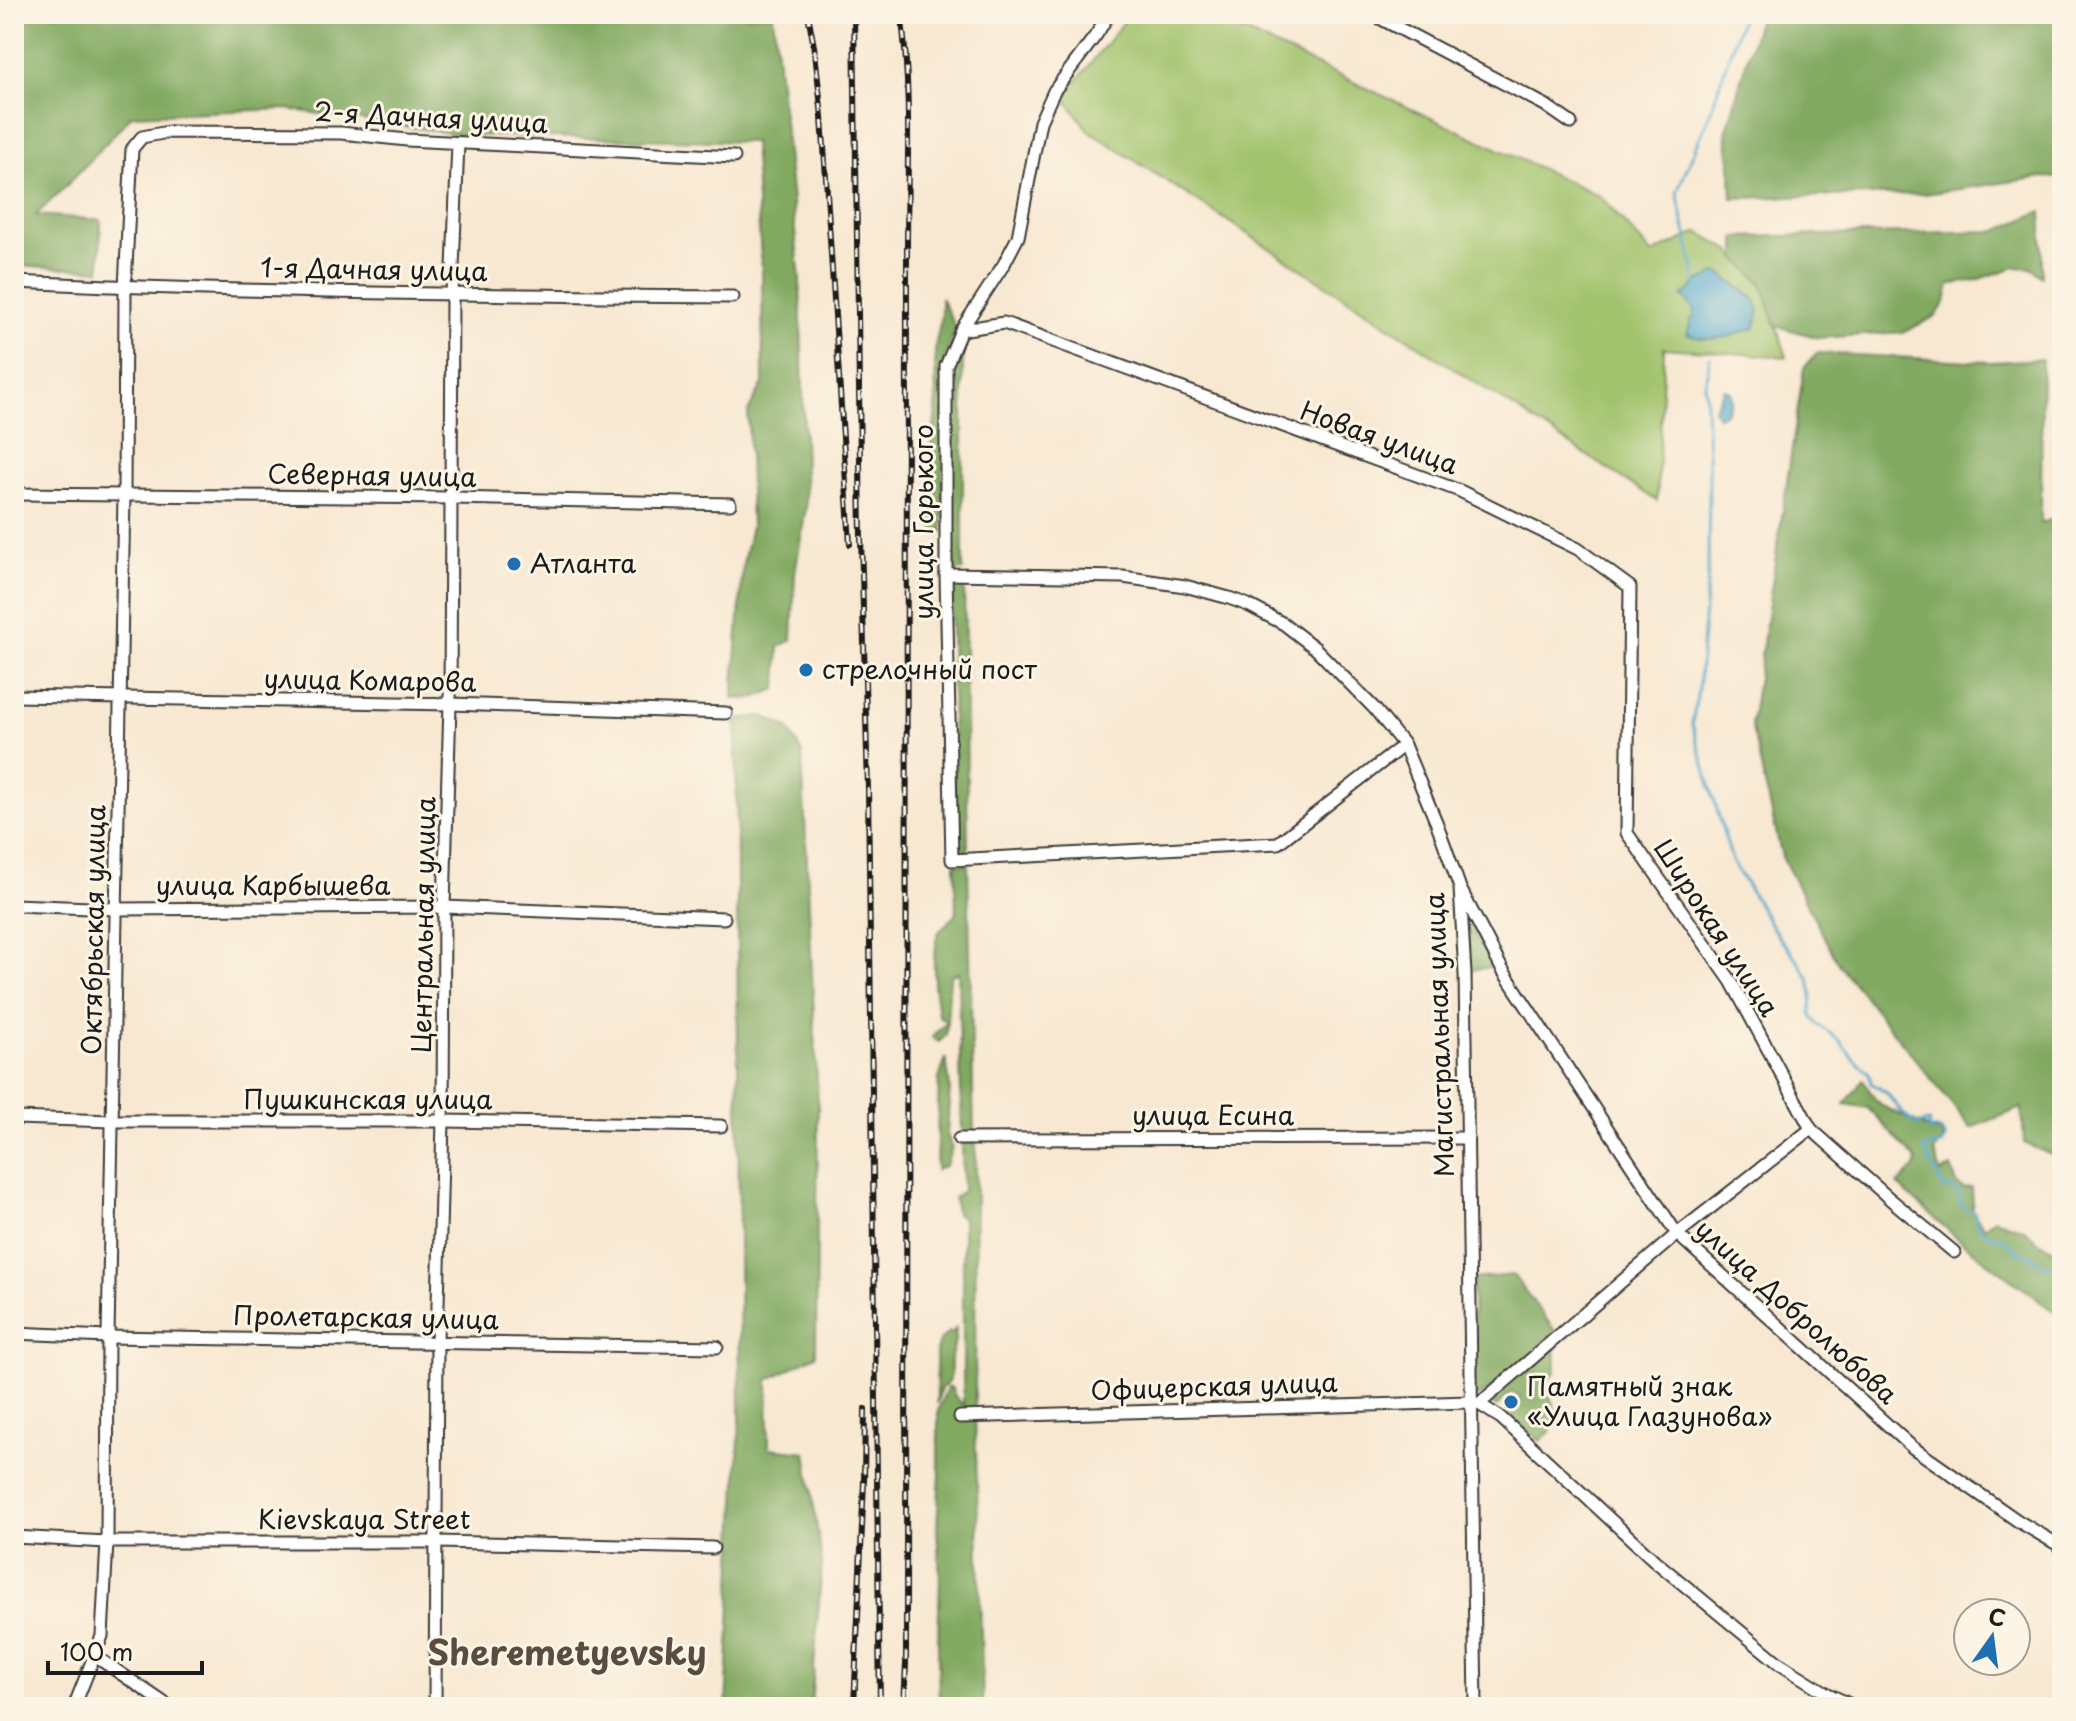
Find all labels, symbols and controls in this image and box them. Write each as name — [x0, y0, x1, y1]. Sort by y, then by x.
street label: 2-я Дачная улица — [313, 91, 549, 142]
street label: 1-я Дачная улица — [260, 247, 489, 290]
street label: Новая улица — [1295, 390, 1465, 483]
street label: улица Горького — [903, 424, 942, 620]
street label: Северная улица — [267, 453, 478, 496]
place label: Атланта — [530, 543, 636, 582]
marker: Атланта — [505, 555, 523, 573]
place label: стрелочный пост — [822, 649, 1037, 688]
street label: улица Комарова — [263, 658, 477, 701]
marker: стрелочный пост — [797, 661, 815, 679]
street label: Центральная улица — [401, 796, 444, 1054]
street label: Октябрьская улица — [71, 804, 114, 1055]
street label: Широкая улица — [1645, 831, 1790, 1024]
street label: улица Карбышева — [156, 865, 391, 904]
street label: Магистральная улица — [1414, 892, 1463, 1178]
street label: Пушкинская улица — [244, 1079, 493, 1118]
street label: улица Есина — [1132, 1095, 1295, 1134]
street label: улица Добролюбова — [1687, 1209, 1907, 1413]
street label: Пролетарская улица — [233, 1295, 500, 1338]
street label: Офицерская улица — [1090, 1362, 1339, 1409]
place label: Памятный знак «Улица Глазунова» — [1527, 1366, 1772, 1435]
marker: Памятный знак «Улица Глазунова» — [1502, 1393, 1520, 1411]
street label: Kievskaya Street — [258, 1499, 470, 1538]
north arrow — [1952, 1597, 2032, 1677]
text: С — [1985, 1598, 2009, 1634]
scale bar — [48, 1625, 202, 1675]
district label: Sheremetyevsky — [428, 1625, 706, 1677]
text: 100 m — [60, 1633, 133, 1669]

